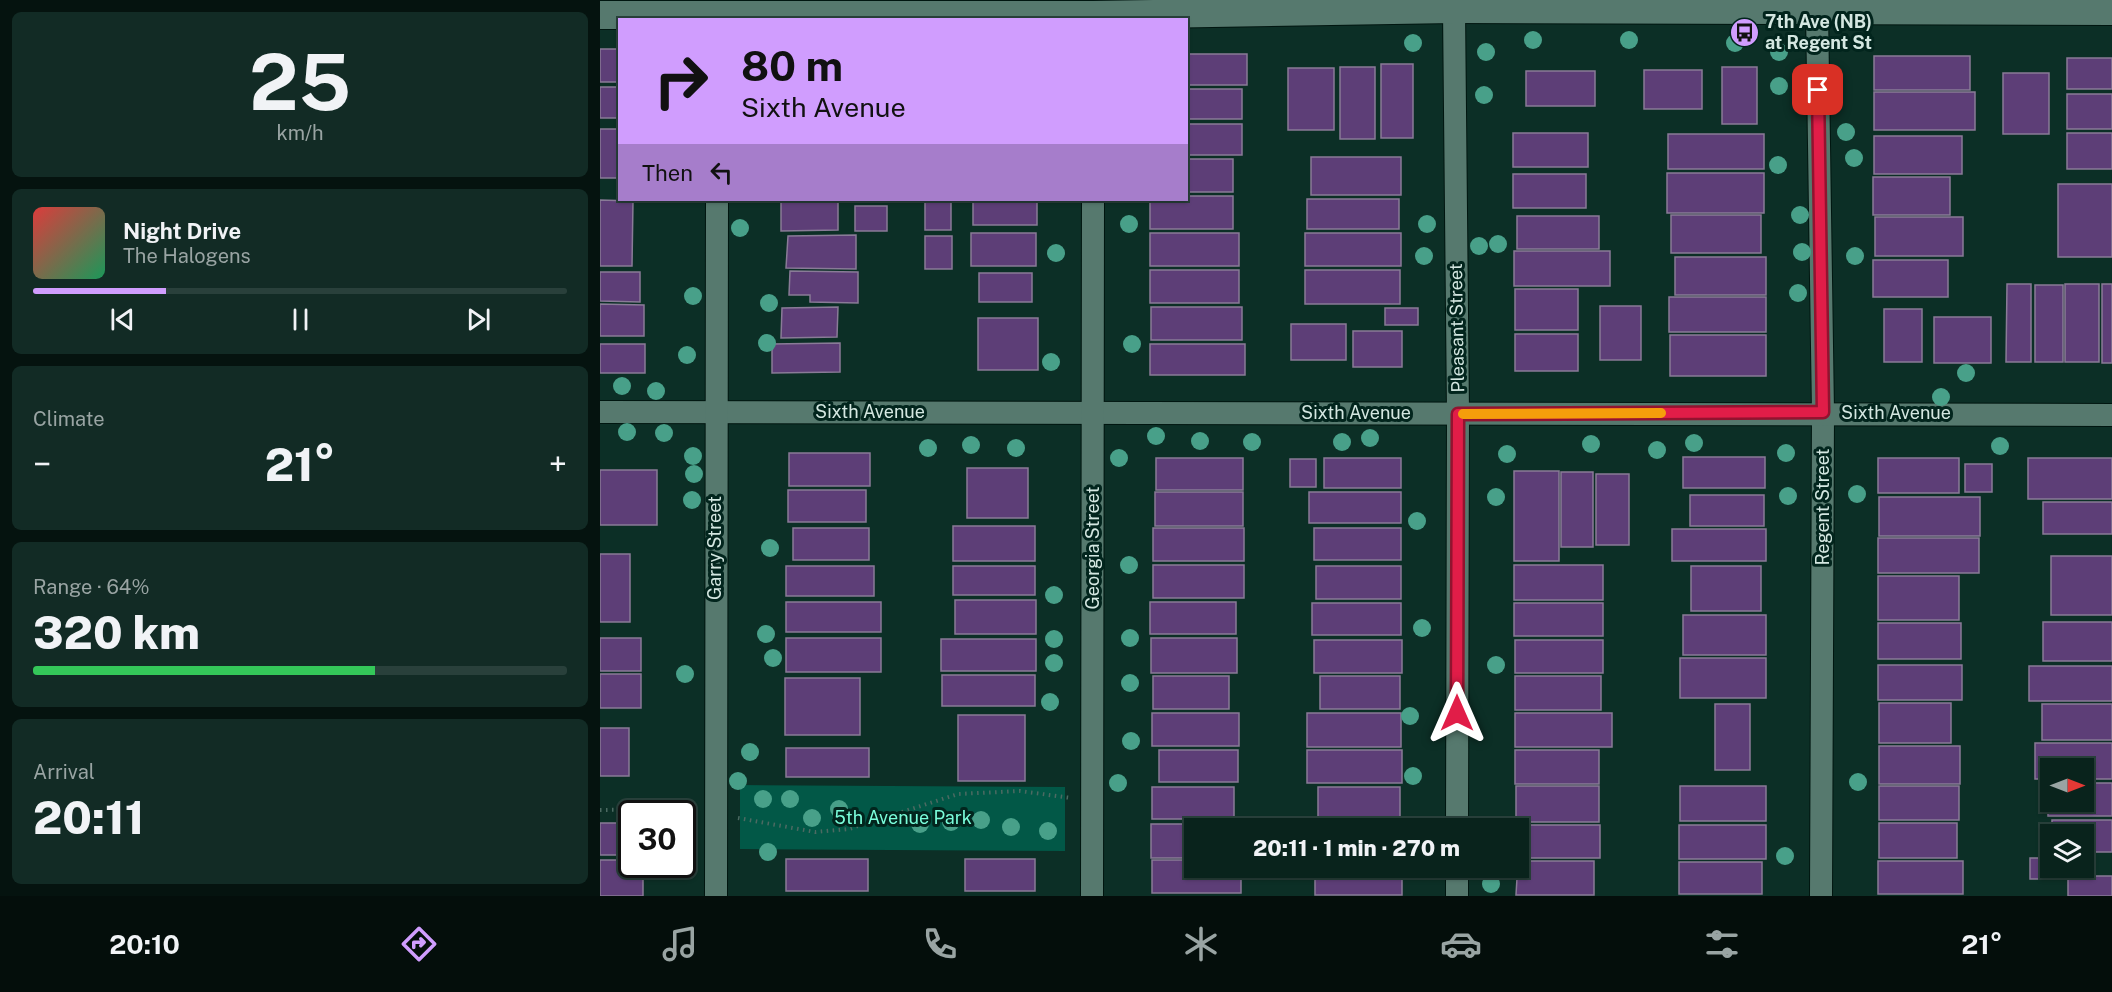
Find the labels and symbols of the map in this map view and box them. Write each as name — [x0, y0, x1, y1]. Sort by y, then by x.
place label: 7th Ave (NB) at Regent St — [1765, 11, 1872, 53]
bus stop icon: 7th Ave (NB) at Regent St — [1728, 16, 1760, 48]
pin — [1792, 64, 1843, 115]
street label: Pleasant Street — [1445, 263, 1468, 393]
street label: Sixth Avenue — [815, 401, 925, 422]
street label: Sixth Avenue — [1301, 402, 1411, 423]
street label: Sixth Avenue — [1841, 402, 1951, 423]
street label: Regent Street — [1812, 448, 1833, 566]
street label: Georgia Street — [1082, 487, 1103, 609]
street label: Garry Street — [704, 496, 725, 600]
position arrow — [1425, 681, 1489, 745]
north arrow — [2040, 758, 2094, 812]
speed limit sign: 30 — [618, 800, 696, 878]
park label: 5th Avenue Park — [834, 807, 972, 828]

